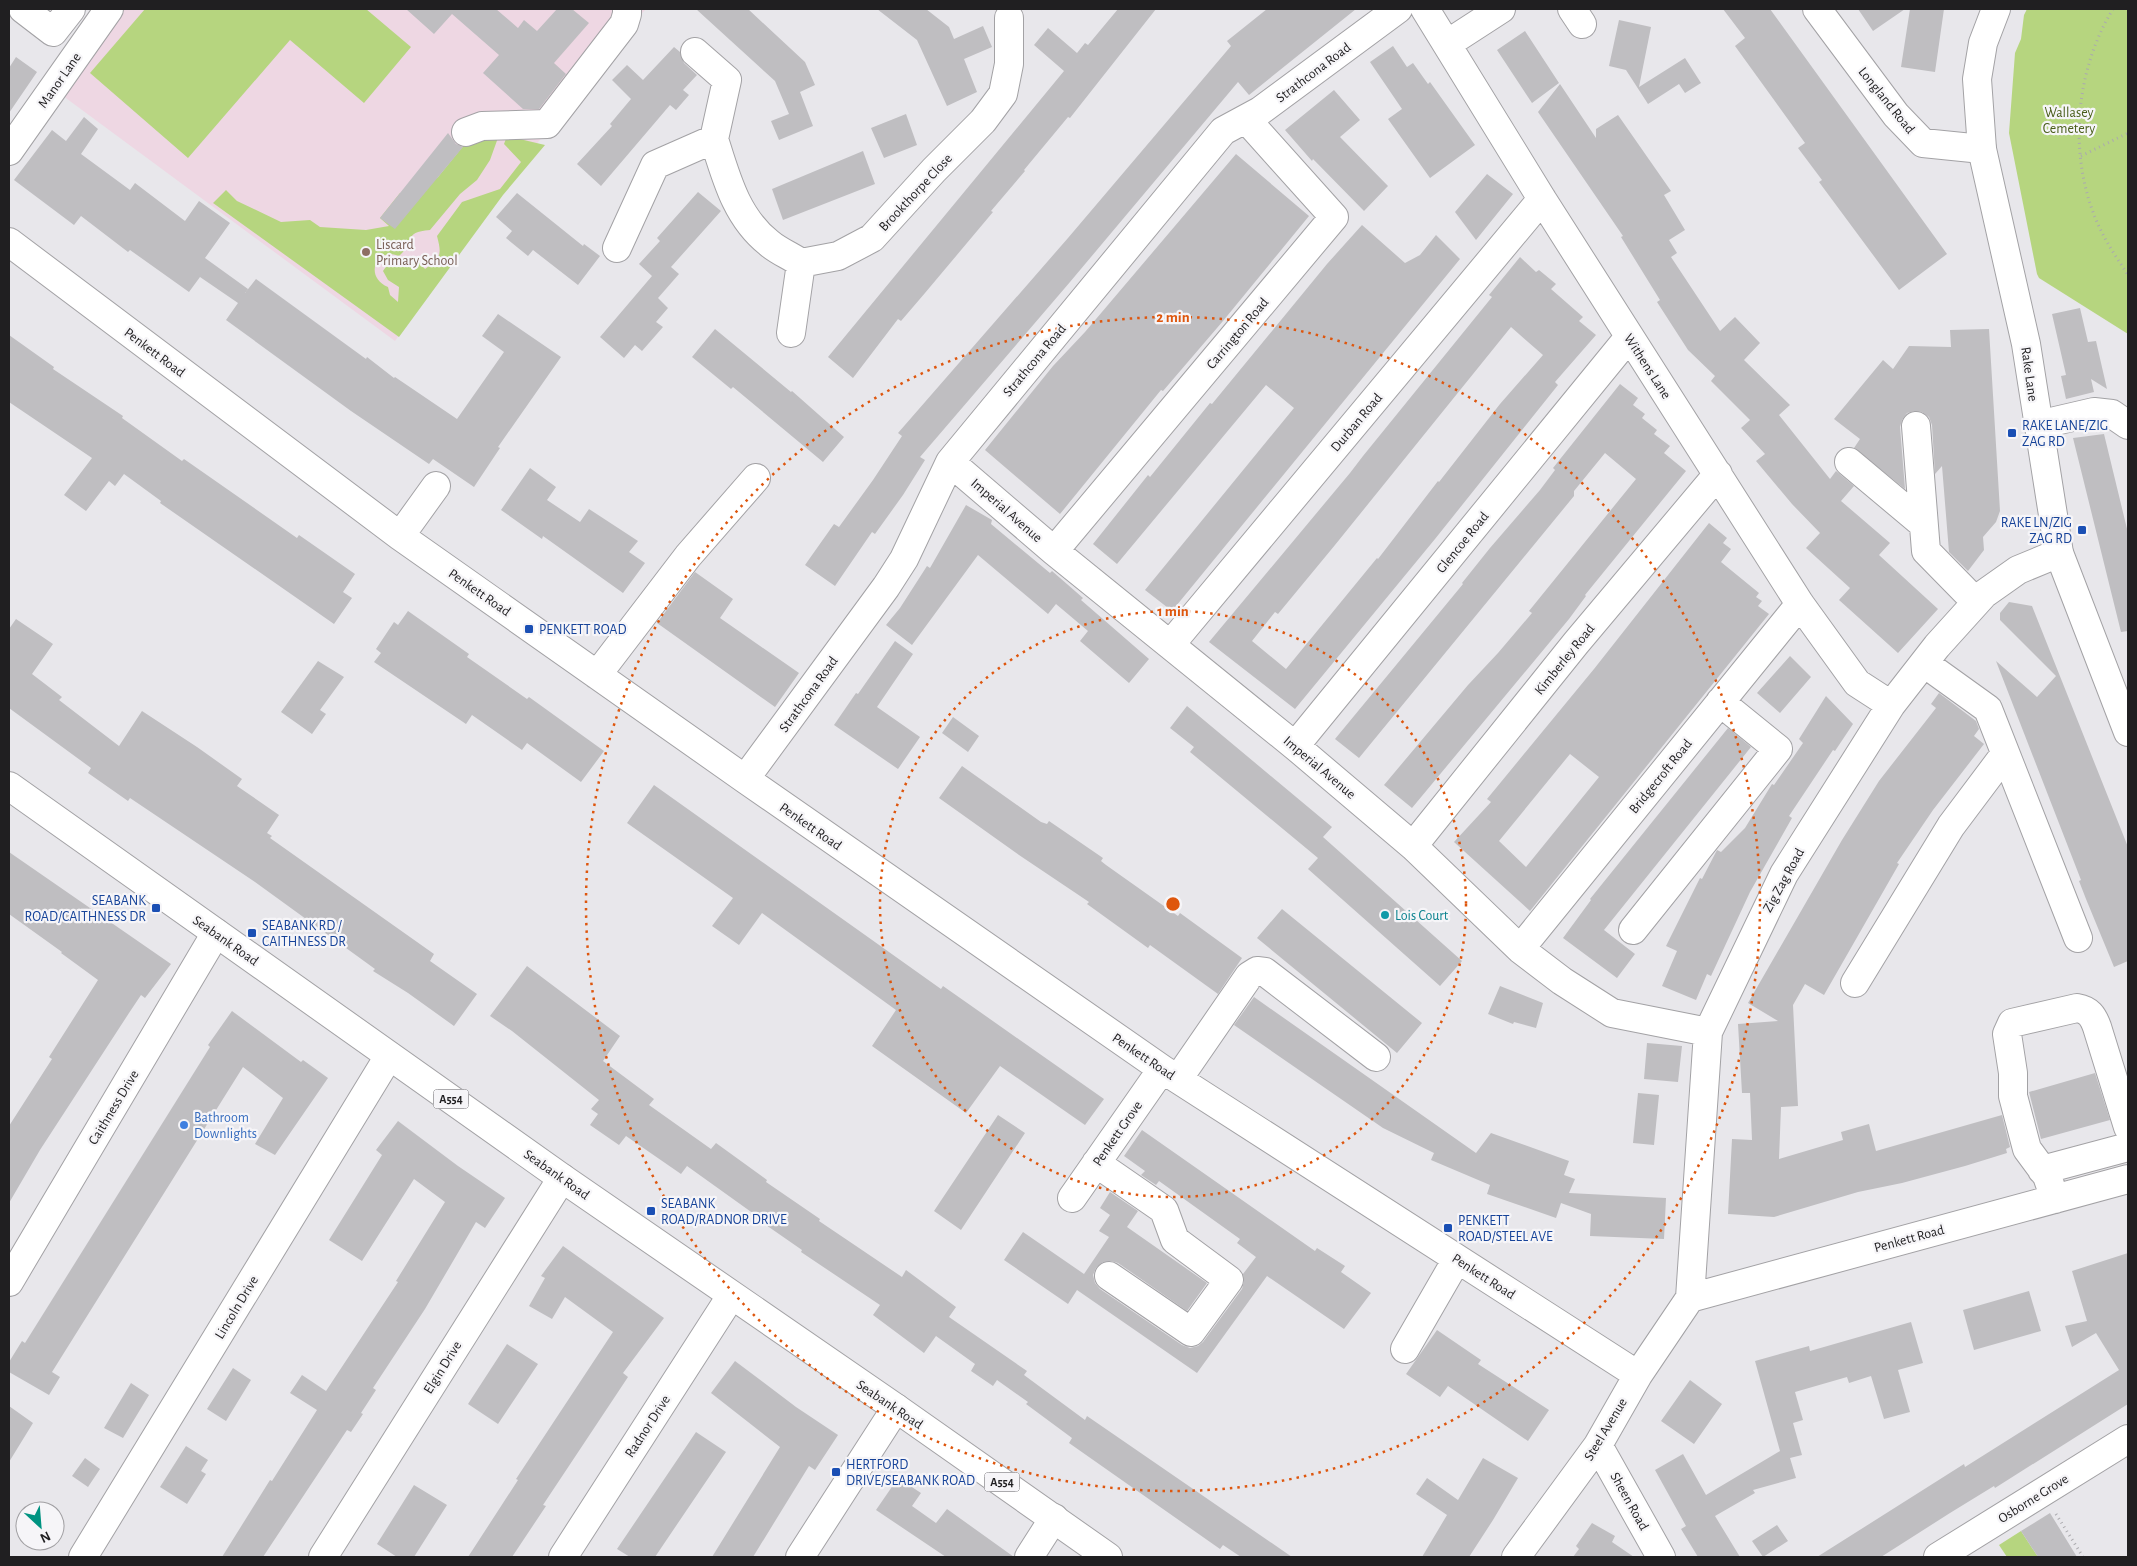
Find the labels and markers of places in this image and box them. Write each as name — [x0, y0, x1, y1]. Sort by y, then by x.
place label: Liscard Primary School — [376, 238, 458, 268]
marker: Liscard Primary School — [360, 246, 372, 258]
place label: RAKE LANE/ZIG ZAG RD — [2022, 419, 2108, 449]
marker: RAKE LANE/ZIG ZAG RD — [2006, 427, 2018, 439]
place label: RAKE LN/ZIG ZAG RD — [2001, 516, 2072, 546]
marker: RAKE LN/ZIG ZAG RD — [2076, 524, 2088, 536]
marker: PENKETT ROAD — [523, 623, 535, 635]
place label: PENKETT ROAD — [539, 623, 627, 637]
place label: SEABANK ROAD/CAITHNESS DR — [25, 894, 146, 924]
centre of rings — [1164, 895, 1182, 913]
marker: SEABANK ROAD/CAITHNESS DR — [150, 902, 162, 914]
marker: Lois Court — [1379, 909, 1391, 921]
place label: Lois Court — [1395, 909, 1449, 923]
place label: SEABANK RD / CAITHNESS DR — [262, 919, 346, 949]
marker: SEABANK RD / CAITHNESS DR — [246, 927, 258, 939]
place label: Bathroom Downlights — [194, 1111, 257, 1141]
marker: Bathroom Downlights — [178, 1119, 190, 1131]
place label: SEABANK ROAD/RADNOR DRIVE — [661, 1197, 787, 1227]
marker: SEABANK ROAD/RADNOR DRIVE — [645, 1205, 657, 1217]
place label: PENKETT ROAD/STEEL AVE — [1458, 1214, 1553, 1244]
marker: PENKETT ROAD/STEEL AVE — [1442, 1222, 1454, 1234]
place label: HERTFORD DRIVE/SEABANK ROAD — [846, 1458, 975, 1488]
marker: HERTFORD DRIVE/SEABANK ROAD — [830, 1466, 842, 1478]

